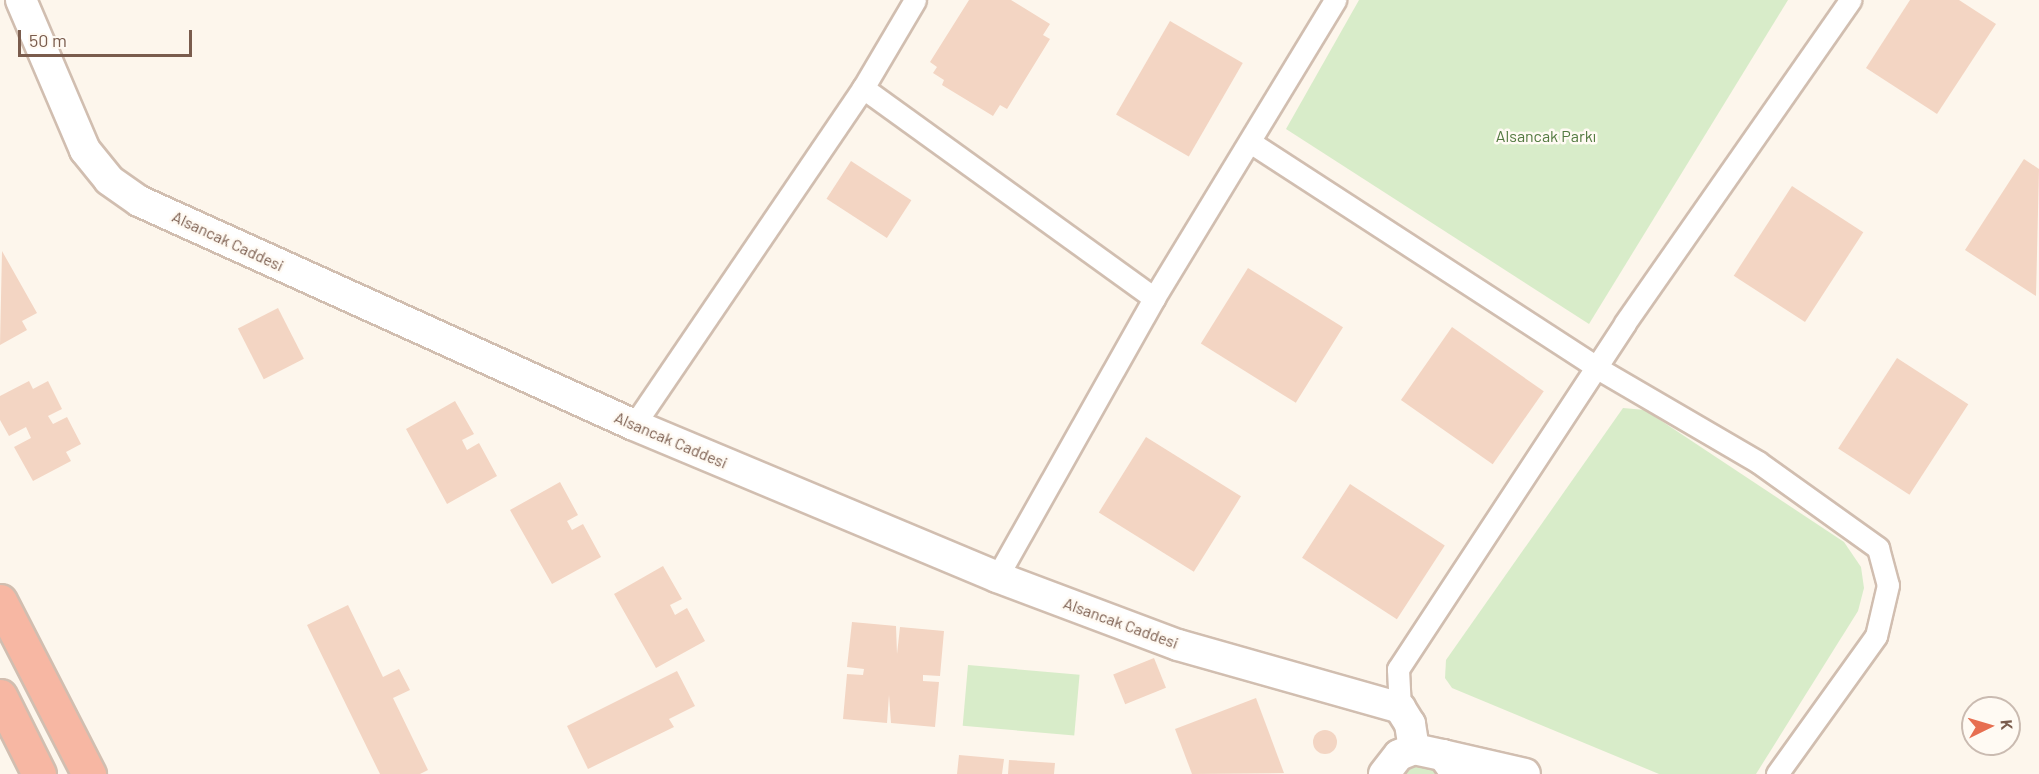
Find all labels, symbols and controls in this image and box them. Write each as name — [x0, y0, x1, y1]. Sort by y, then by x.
scale bar — [21, 18, 195, 56]
text: 50 m — [29, 29, 67, 51]
park label: Alsancak Parkı — [1496, 126, 1596, 146]
street label: Alsancak Caddesi — [169, 207, 287, 275]
street label: Alsancak Caddesi — [612, 408, 730, 472]
street label: Alsancak Caddesi — [1061, 593, 1181, 653]
north arrow — [1961, 696, 2021, 756]
text: K — [1998, 719, 2017, 730]

